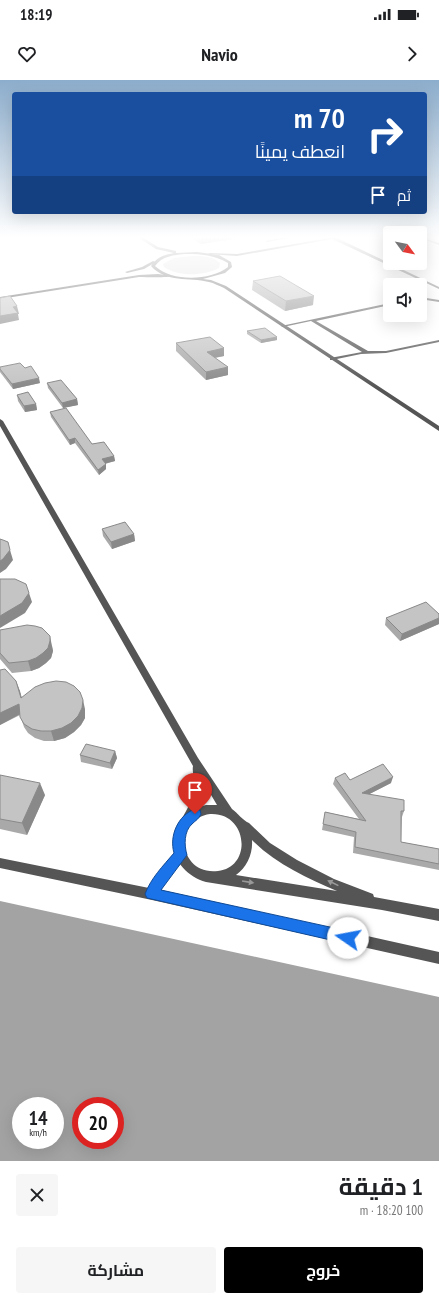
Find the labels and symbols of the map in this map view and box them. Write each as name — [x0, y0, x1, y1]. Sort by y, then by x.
north arrow — [383, 226, 427, 270]
pin — [178, 773, 212, 814]
one-way arrow — [242, 879, 254, 885]
one-way arrow — [328, 880, 339, 886]
position arrow — [327, 917, 369, 959]
speed limit sign: 20 — [72, 1097, 124, 1149]

